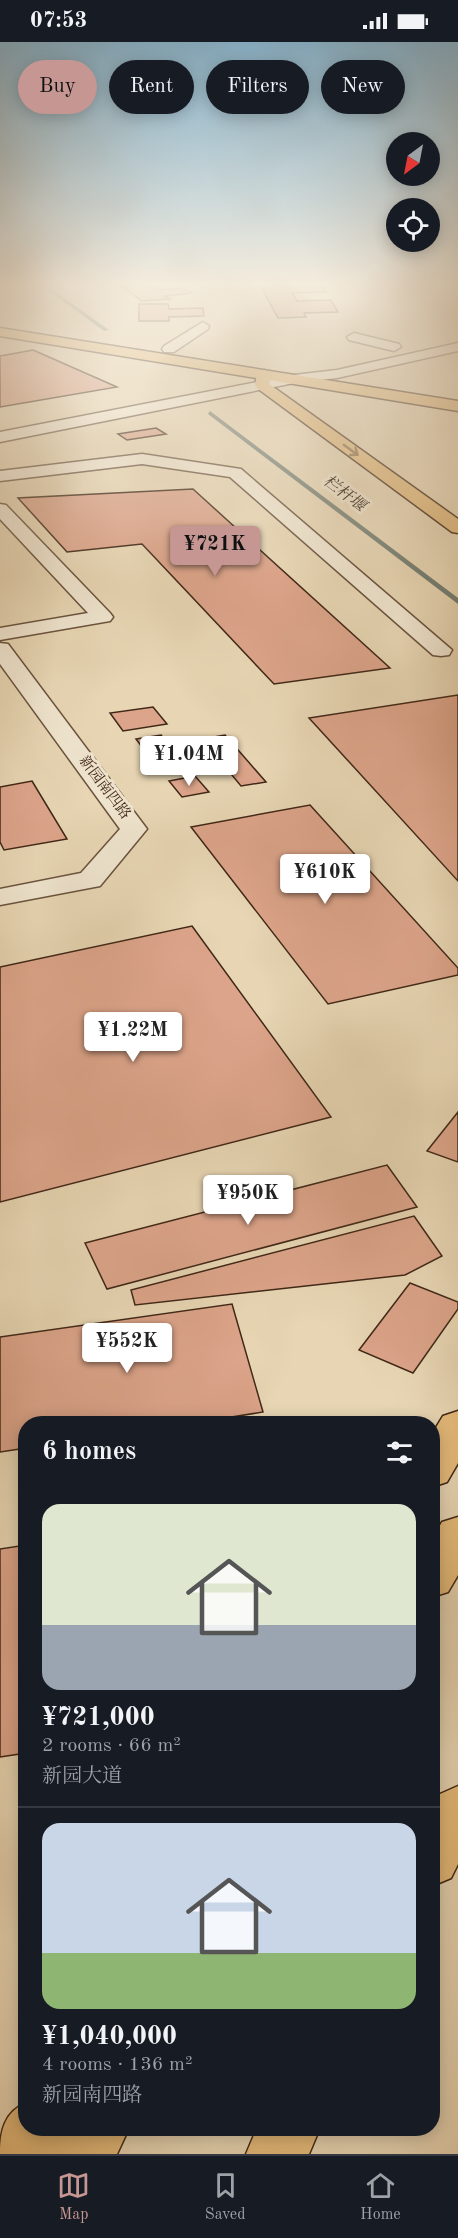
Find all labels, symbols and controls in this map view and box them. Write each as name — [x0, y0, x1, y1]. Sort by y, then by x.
text: 07:53 — [30, 10, 87, 32]
chip: Buy — [18, 60, 97, 114]
chip: Rent — [109, 60, 194, 114]
chip: Filters — [206, 60, 309, 114]
chip: New — [321, 60, 405, 114]
north arrow — [386, 132, 440, 186]
map controls — [386, 132, 440, 252]
button: locate — [386, 198, 440, 252]
one-way arrow — [342, 444, 358, 456]
water label: 栏杆堰 — [320, 472, 372, 517]
pin: ¥721K — [173, 526, 257, 577]
text: ¥721K — [184, 535, 246, 555]
pin: ¥1.04M — [140, 736, 238, 787]
text: ¥1.04M — [154, 745, 224, 765]
street label: 新园南四路 — [75, 752, 134, 822]
pin: ¥610K — [283, 854, 367, 905]
text: ¥610K — [294, 863, 356, 883]
pin: ¥1.22M — [84, 1012, 182, 1063]
text: ¥1.22M — [98, 1021, 168, 1041]
pin: ¥950K — [206, 1175, 290, 1226]
text: ¥950K — [217, 1184, 279, 1204]
pin: ¥552K — [85, 1323, 169, 1374]
text: ¥552K — [96, 1332, 158, 1352]
icon: filters — [383, 1436, 416, 1469]
text: 6 homes — [42, 1439, 136, 1465]
icon: home — [175, 1543, 283, 1651]
text: ¥721,000 — [42, 1705, 155, 1731]
text: 2 rooms · 66 m² — [42, 1736, 181, 1756]
text: 新园大道 — [42, 1767, 122, 1787]
icon: home — [175, 1862, 283, 1970]
text: ¥1,040,000 — [42, 2024, 177, 2050]
text: 4 rooms · 136 m² — [42, 2055, 192, 2075]
text: 新园南四路 — [42, 2086, 142, 2106]
tab: Map — [57, 2169, 90, 2225]
tab: Saved — [205, 2169, 246, 2225]
tab: Home — [360, 2169, 401, 2225]

